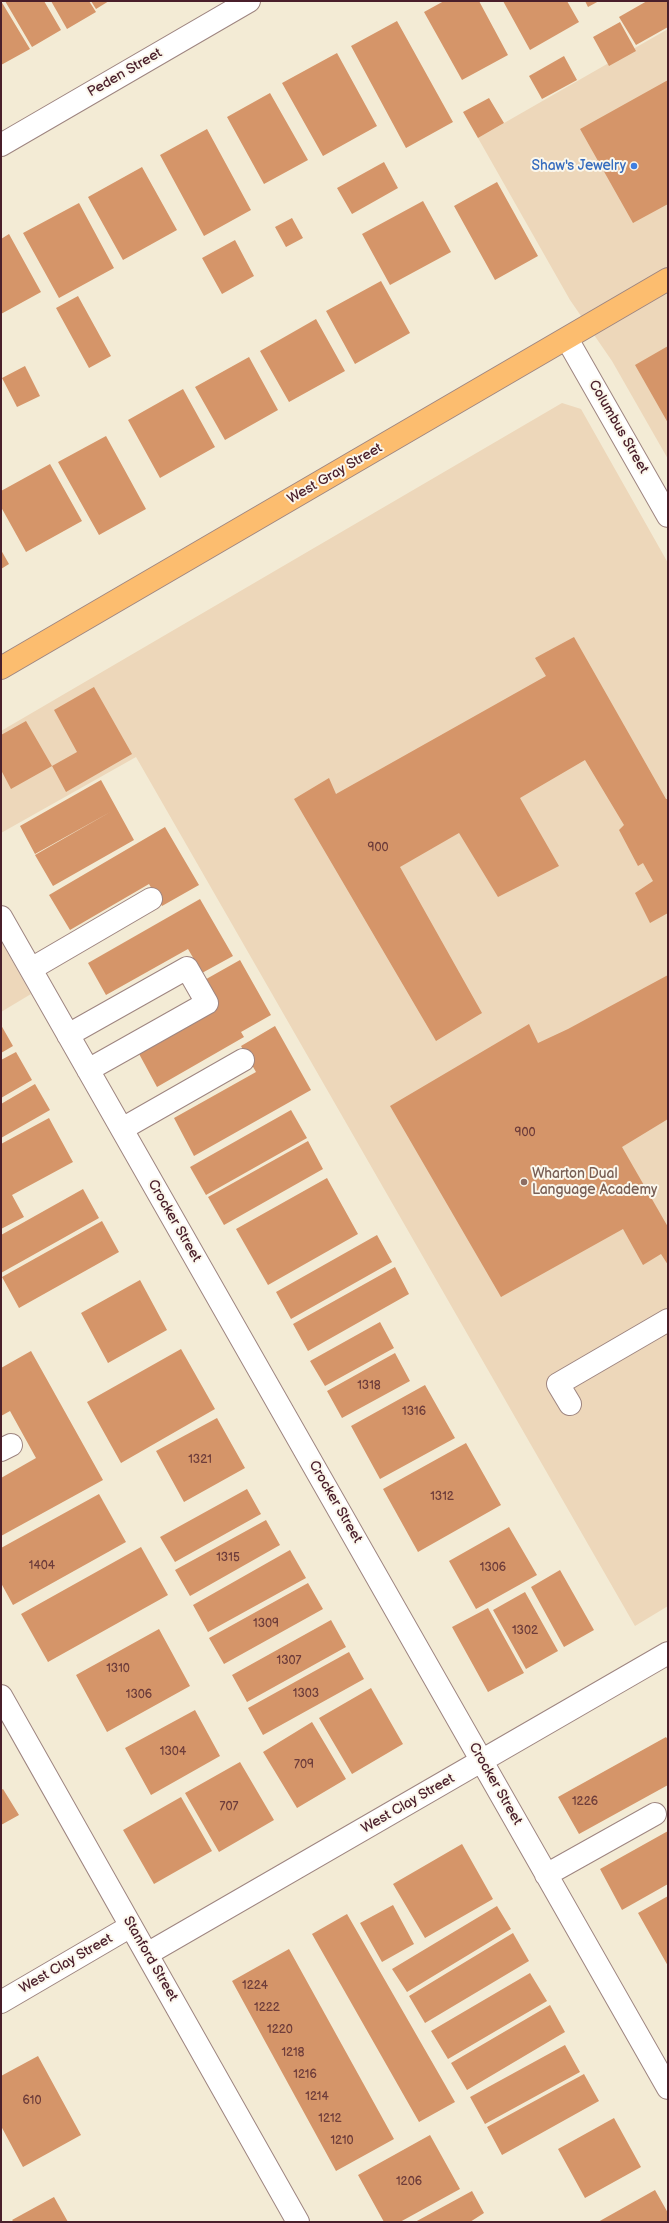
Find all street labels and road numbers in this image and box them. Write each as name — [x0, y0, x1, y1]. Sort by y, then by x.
street label: Peden Street — [85, 45, 165, 101]
street label: Columbus Street — [584, 377, 652, 477]
street label: West Gray Street — [284, 440, 386, 508]
street label: Crocker Street — [144, 1177, 204, 1265]
street label: Crocker Street — [305, 1458, 365, 1546]
street label: Crocker Street — [465, 1740, 525, 1828]
street label: West Clay Street — [358, 1771, 458, 1837]
street label: Stanford Street — [119, 1914, 181, 2004]
street label: West Clay Street — [16, 1931, 116, 1997]

